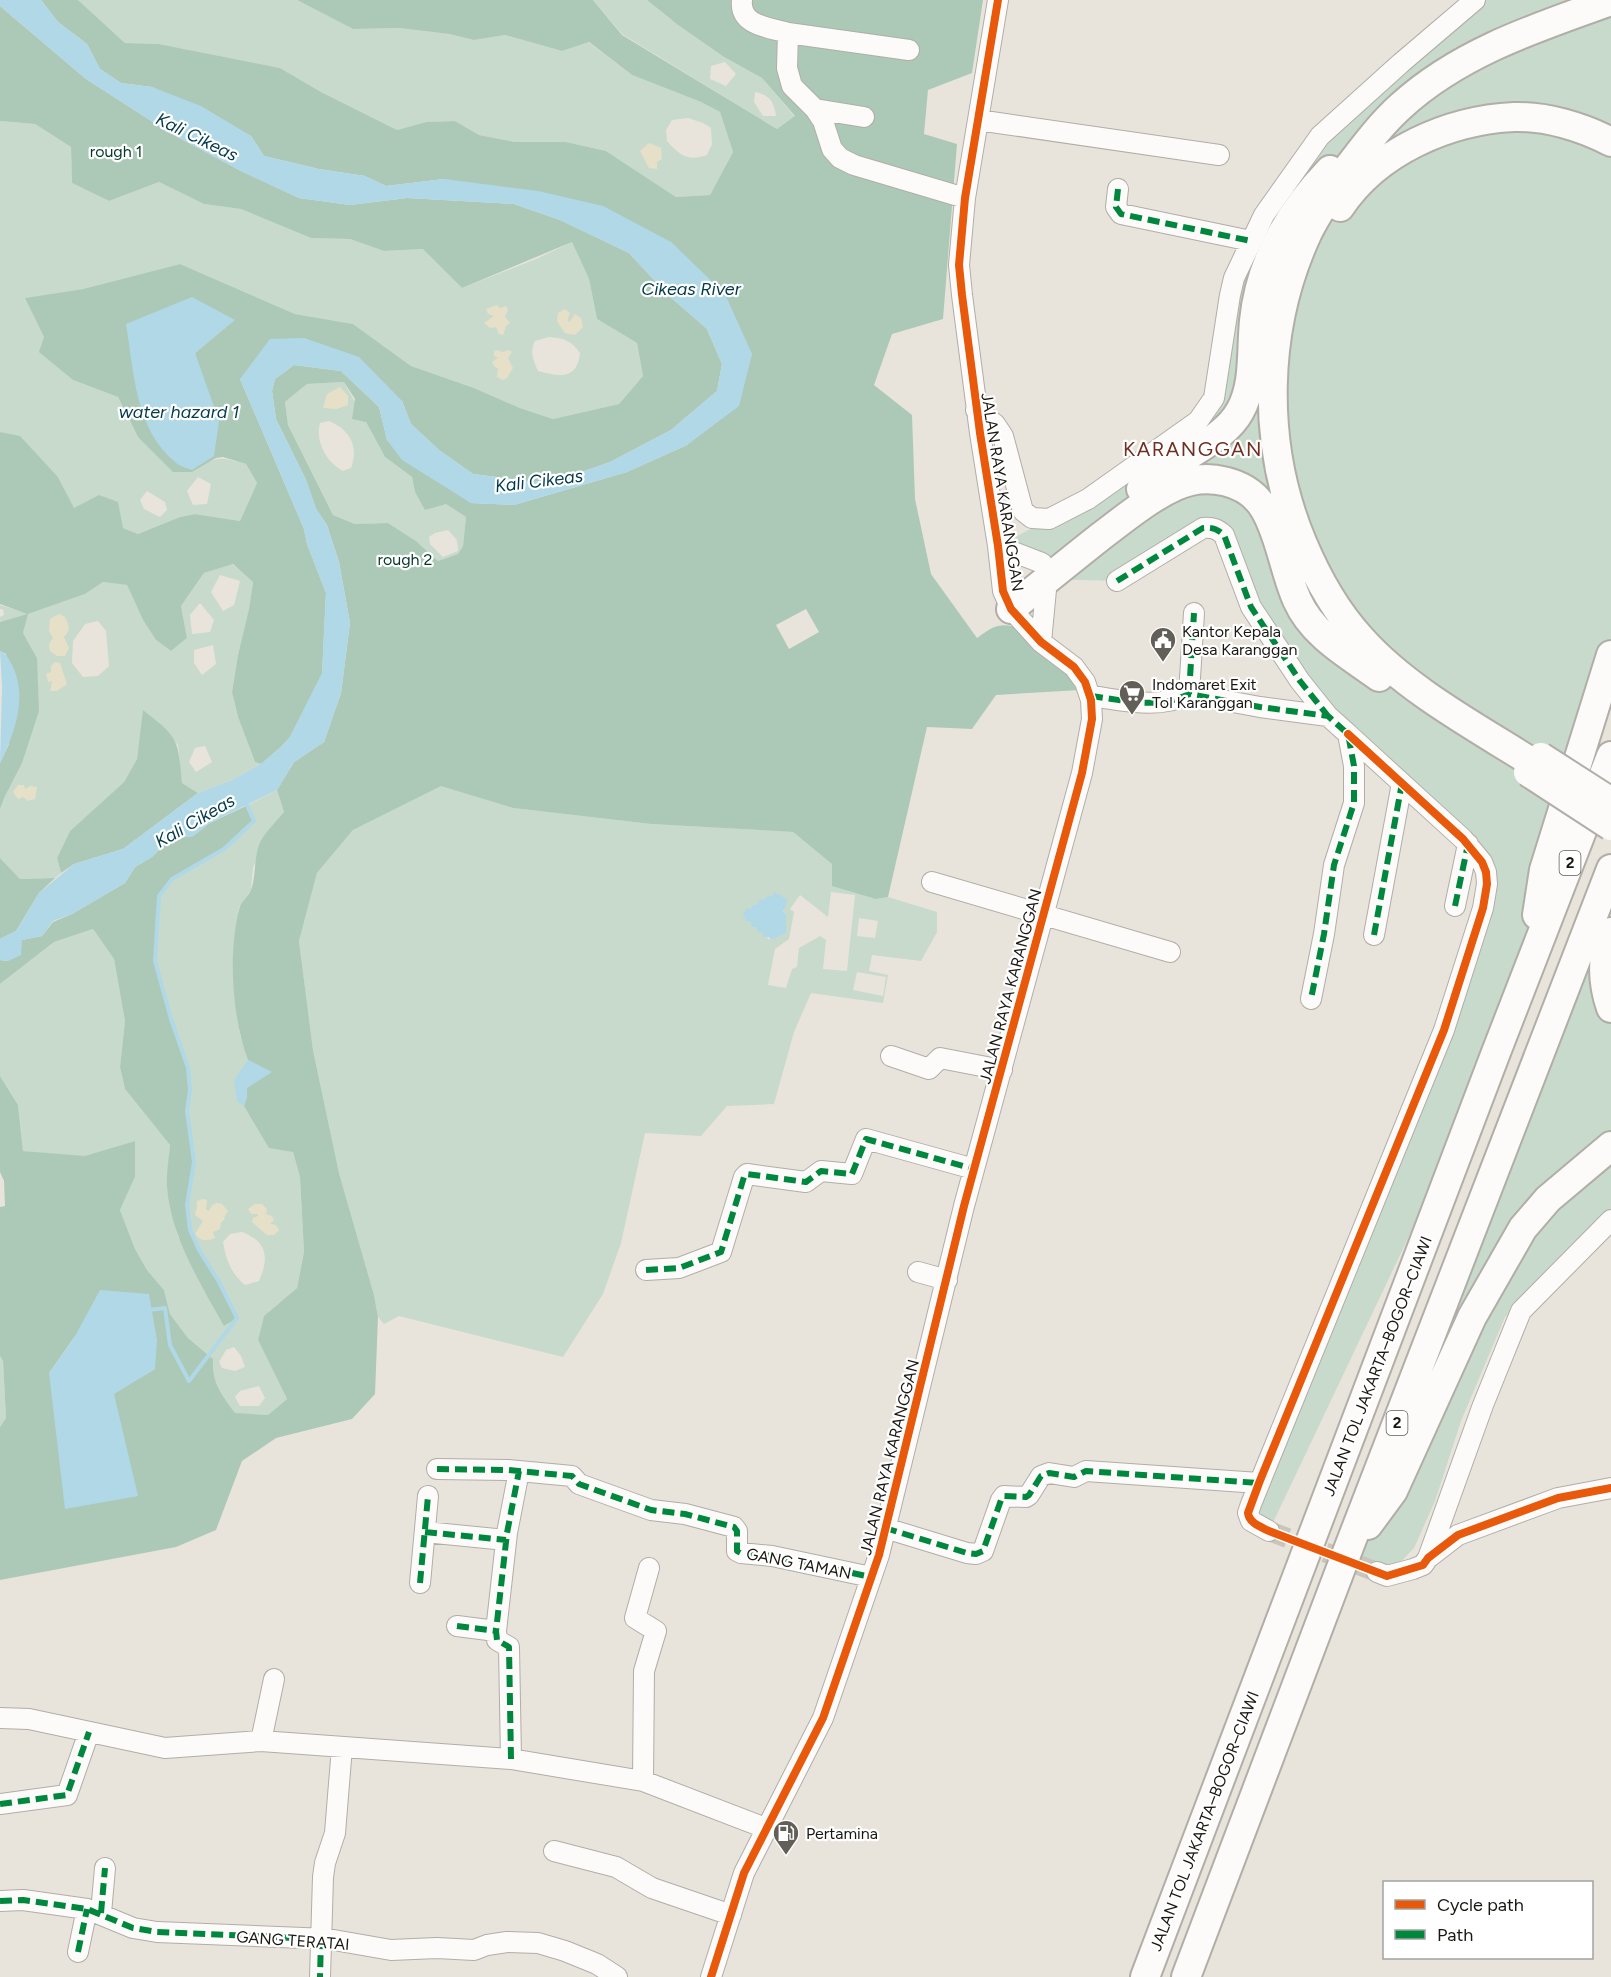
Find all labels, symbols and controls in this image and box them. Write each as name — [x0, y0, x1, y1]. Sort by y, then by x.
water label: Kali Cikeas — [152, 108, 242, 167]
park label: rough 1 — [90, 142, 142, 161]
water label: Cikeas River — [641, 278, 742, 300]
street label: JALAN RAYA KARANGGAN — [977, 391, 1028, 593]
water label: water hazard 1 — [119, 401, 239, 423]
district label: KARANGGAN — [1123, 437, 1263, 461]
water label: Kali Cikeas — [494, 465, 585, 497]
park label: rough 2 — [378, 550, 432, 569]
place label: Kantor Kepala Desa Karanggan — [1182, 622, 1298, 659]
public building icon: Kantor Kepala Desa Karanggan — [1148, 625, 1178, 663]
place label: Indomaret Exit Tol Karanggan — [1152, 675, 1257, 712]
supermarket icon: Indomaret Exit Tol Karanggan — [1117, 678, 1147, 716]
water label: Kali Cikeas — [151, 789, 239, 853]
road number: 2 — [1560, 851, 1580, 875]
street label: JALAN RAYA KARANGGAN — [975, 887, 1046, 1086]
street label: JALAN TOL JAKARTA–BOGOR–CIAWI — [1319, 1234, 1436, 1499]
street label: JALAN RAYA KARANGGAN — [856, 1357, 923, 1557]
road number: 2 — [1386, 1411, 1408, 1435]
street label: GANG TAMAN — [745, 1544, 853, 1583]
street label: JALAN TOL JAKARTA–BOGOR–CIAWI — [1146, 1689, 1263, 1954]
fuel station icon: Pertamina — [771, 1818, 801, 1856]
place label: Pertamina — [806, 1824, 878, 1843]
legend — [1383, 1881, 1593, 1959]
text: Cycle path — [1437, 1894, 1524, 1916]
text: Path — [1437, 1924, 1473, 1946]
street label: GANG TERATAI — [236, 1927, 350, 1954]

